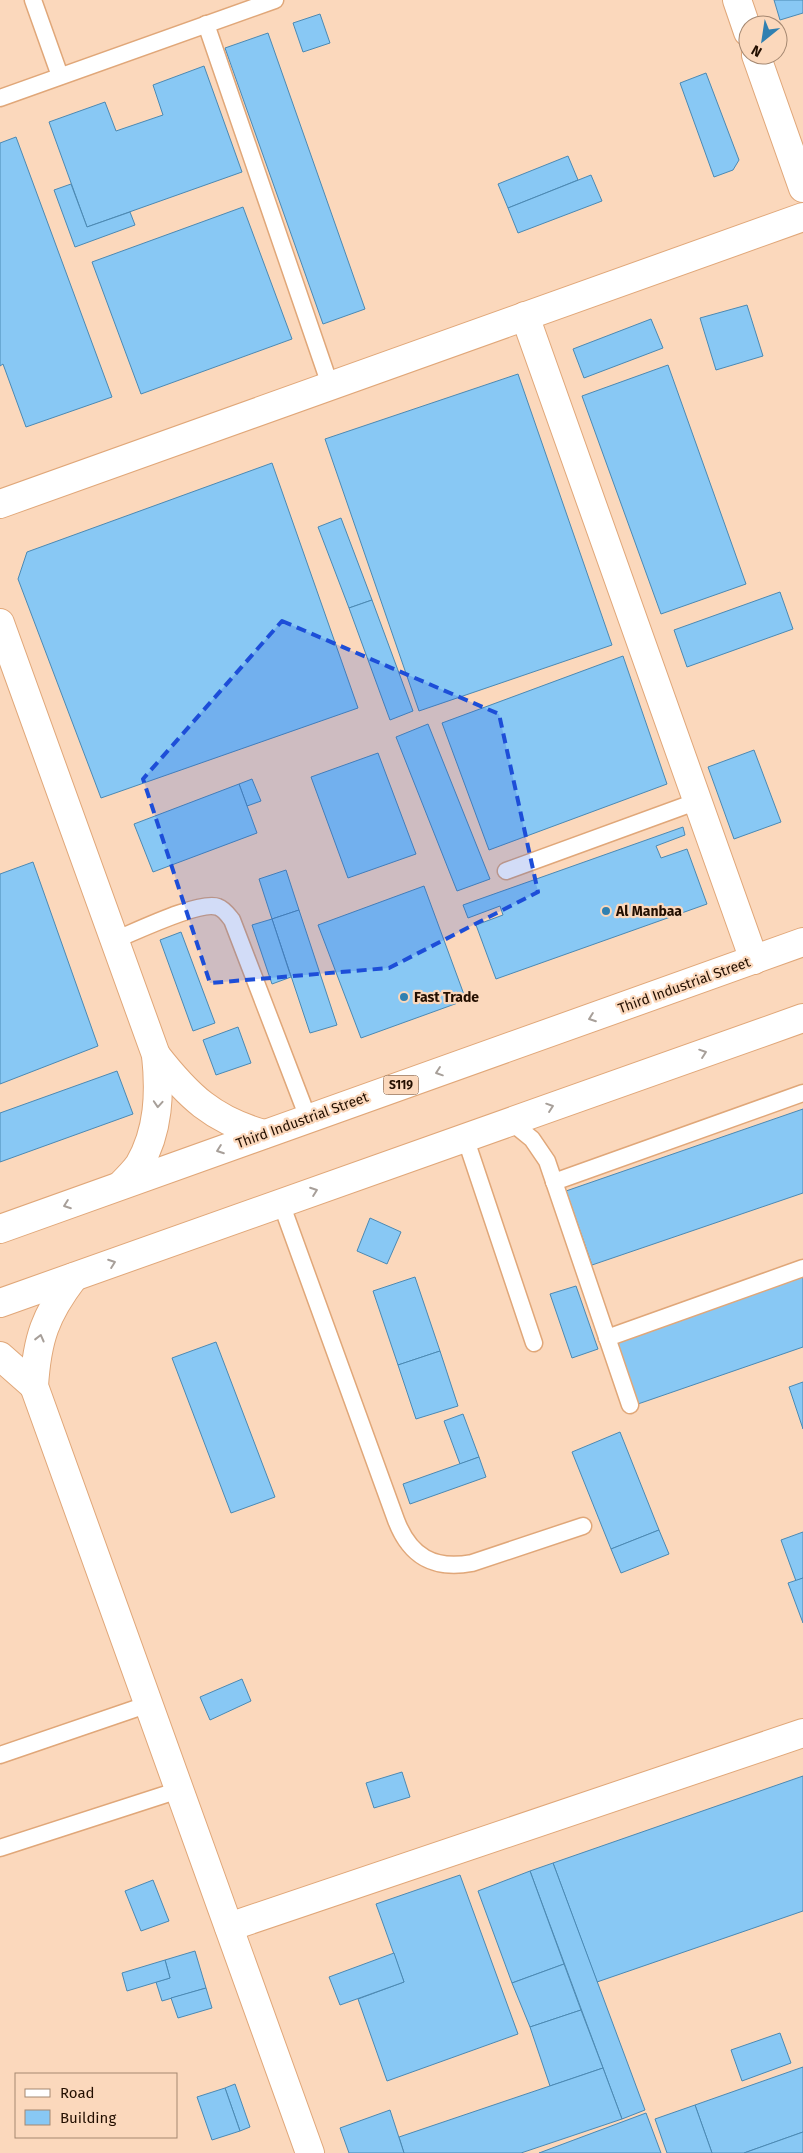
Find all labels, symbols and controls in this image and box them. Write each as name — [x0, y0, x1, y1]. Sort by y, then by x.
north arrow — [738, 15, 788, 65]
text: N — [748, 41, 765, 61]
place label: Al Manbaa — [615, 903, 682, 920]
marker: Al Manbaa — [600, 905, 612, 917]
street label: Third Industrial Street — [616, 953, 754, 1017]
place label: Fast Trade — [414, 989, 479, 1006]
marker: Fast Trade — [398, 991, 410, 1003]
one-way arrow — [588, 1012, 597, 1022]
one-way arrow — [698, 1049, 707, 1059]
one-way arrow — [435, 1066, 444, 1076]
road number: S119 — [384, 1076, 418, 1094]
street label: Third Industrial Street — [234, 1088, 372, 1152]
one-way arrow — [152, 1100, 163, 1108]
one-way arrow — [545, 1103, 554, 1113]
one-way arrow — [216, 1144, 225, 1154]
one-way arrow — [310, 1187, 318, 1197]
one-way arrow — [63, 1199, 72, 1209]
one-way arrow — [107, 1259, 116, 1269]
one-way arrow — [35, 1334, 45, 1343]
legend — [15, 2073, 178, 2138]
text: Road — [60, 2084, 95, 2102]
text: Building — [60, 2109, 116, 2127]

